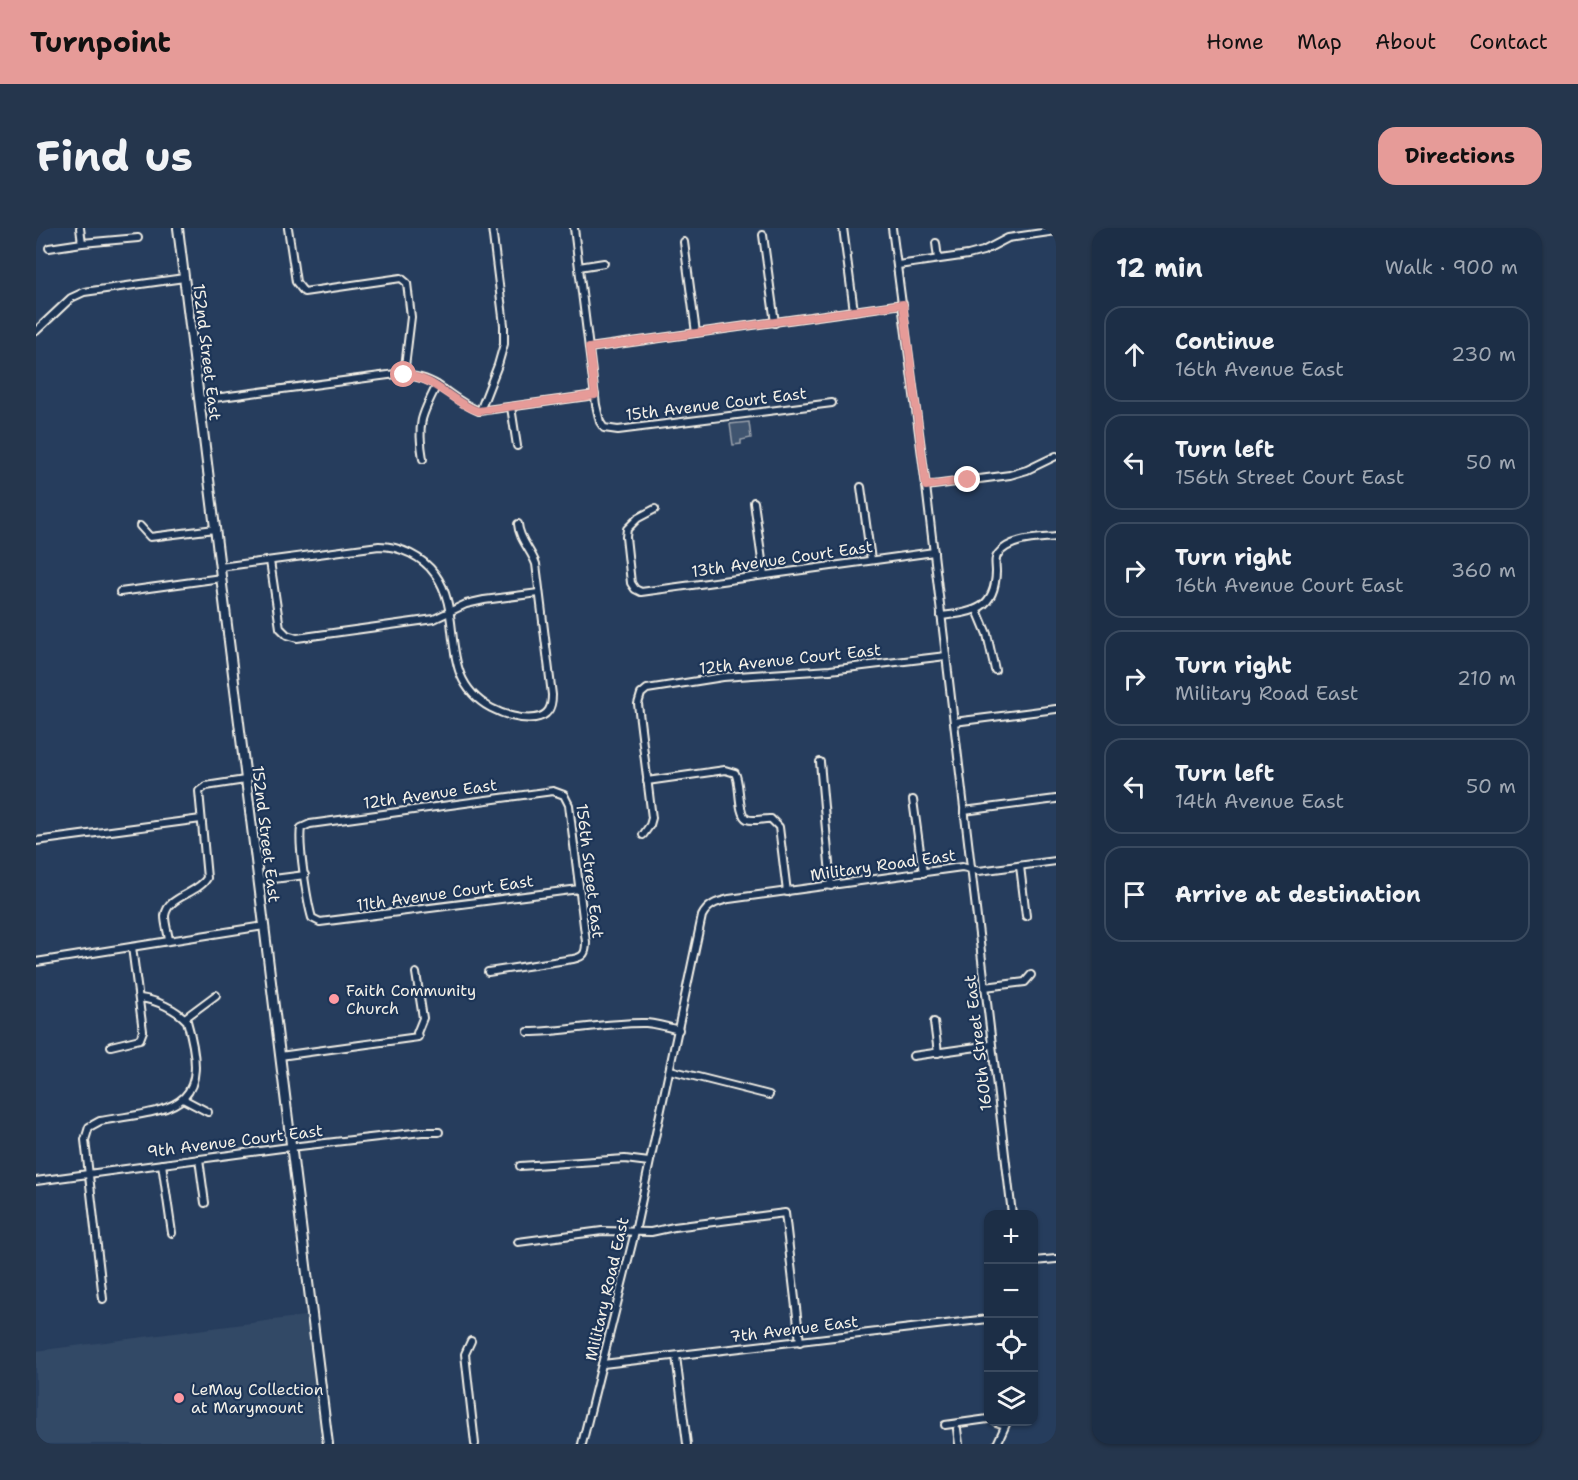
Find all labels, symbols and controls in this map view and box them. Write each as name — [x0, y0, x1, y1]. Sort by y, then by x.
text: Turnpoint — [30, 23, 171, 61]
text: Home — [1206, 28, 1264, 56]
text: Map — [1297, 28, 1342, 56]
text: About — [1375, 28, 1436, 56]
text: Contact — [1469, 28, 1548, 56]
button: Directions — [1378, 127, 1542, 185]
text: Find us — [36, 128, 193, 184]
text: 12 min — [1116, 250, 1203, 285]
text: Walk · 900 m — [1385, 254, 1518, 280]
street label: 152nd Street East — [188, 282, 226, 422]
text: Continue — [1175, 327, 1275, 356]
icon: ahead — [1118, 338, 1151, 371]
text: 230 m — [1451, 341, 1516, 367]
text: 16th Avenue East — [1175, 356, 1344, 382]
route start — [390, 361, 416, 387]
street label: 15th Avenue Court East — [624, 382, 808, 426]
text: Turn left — [1175, 435, 1274, 464]
icon: left — [1118, 446, 1151, 479]
text: 50 m — [1466, 449, 1516, 475]
text: 156th Street Court East — [1175, 464, 1404, 490]
route end — [954, 466, 980, 492]
street label: 13th Avenue Court East — [690, 536, 874, 582]
text: Turn right — [1175, 543, 1292, 572]
icon: right — [1118, 554, 1151, 587]
text: 360 m — [1451, 557, 1516, 583]
text: 16th Avenue Court East — [1175, 572, 1404, 598]
street label: 12th Avenue Court East — [698, 639, 882, 679]
text: Turn right — [1175, 651, 1292, 680]
icon: right — [1118, 662, 1151, 695]
text: 210 m — [1457, 665, 1516, 691]
text: Military Road East — [1175, 680, 1358, 706]
text: Turn left — [1175, 759, 1274, 788]
street label: 152nd Street East — [247, 764, 285, 904]
icon: left — [1118, 770, 1151, 803]
text: 50 m — [1466, 773, 1516, 799]
street label: 12th Avenue East — [362, 774, 498, 814]
text: 14th Avenue East — [1175, 788, 1344, 814]
street label: 156th Street East — [571, 802, 609, 940]
street label: Military Road East — [809, 844, 957, 886]
street label: 11th Avenue Court East — [355, 870, 535, 916]
icon: arrive — [1118, 878, 1151, 911]
text: Arrive at destination — [1175, 880, 1421, 909]
street label: 160th Street East — [959, 974, 997, 1112]
place label: Faith Community Church — [346, 980, 476, 1019]
marker: Faith Community Church — [327, 992, 341, 1006]
street label: 9th Avenue Court East — [146, 1120, 324, 1162]
map controls — [984, 1210, 1038, 1426]
button: + — [984, 1210, 1038, 1264]
street label: Military Road East — [580, 1215, 634, 1363]
button: − — [984, 1264, 1038, 1318]
street label: 7th Avenue East — [729, 1311, 859, 1347]
button: locate — [984, 1318, 1038, 1372]
button: layers — [984, 1372, 1038, 1426]
place label: LeMay Collection at Marymount — [191, 1379, 324, 1418]
marker: LeMay Collection at Marymount — [172, 1391, 186, 1405]

